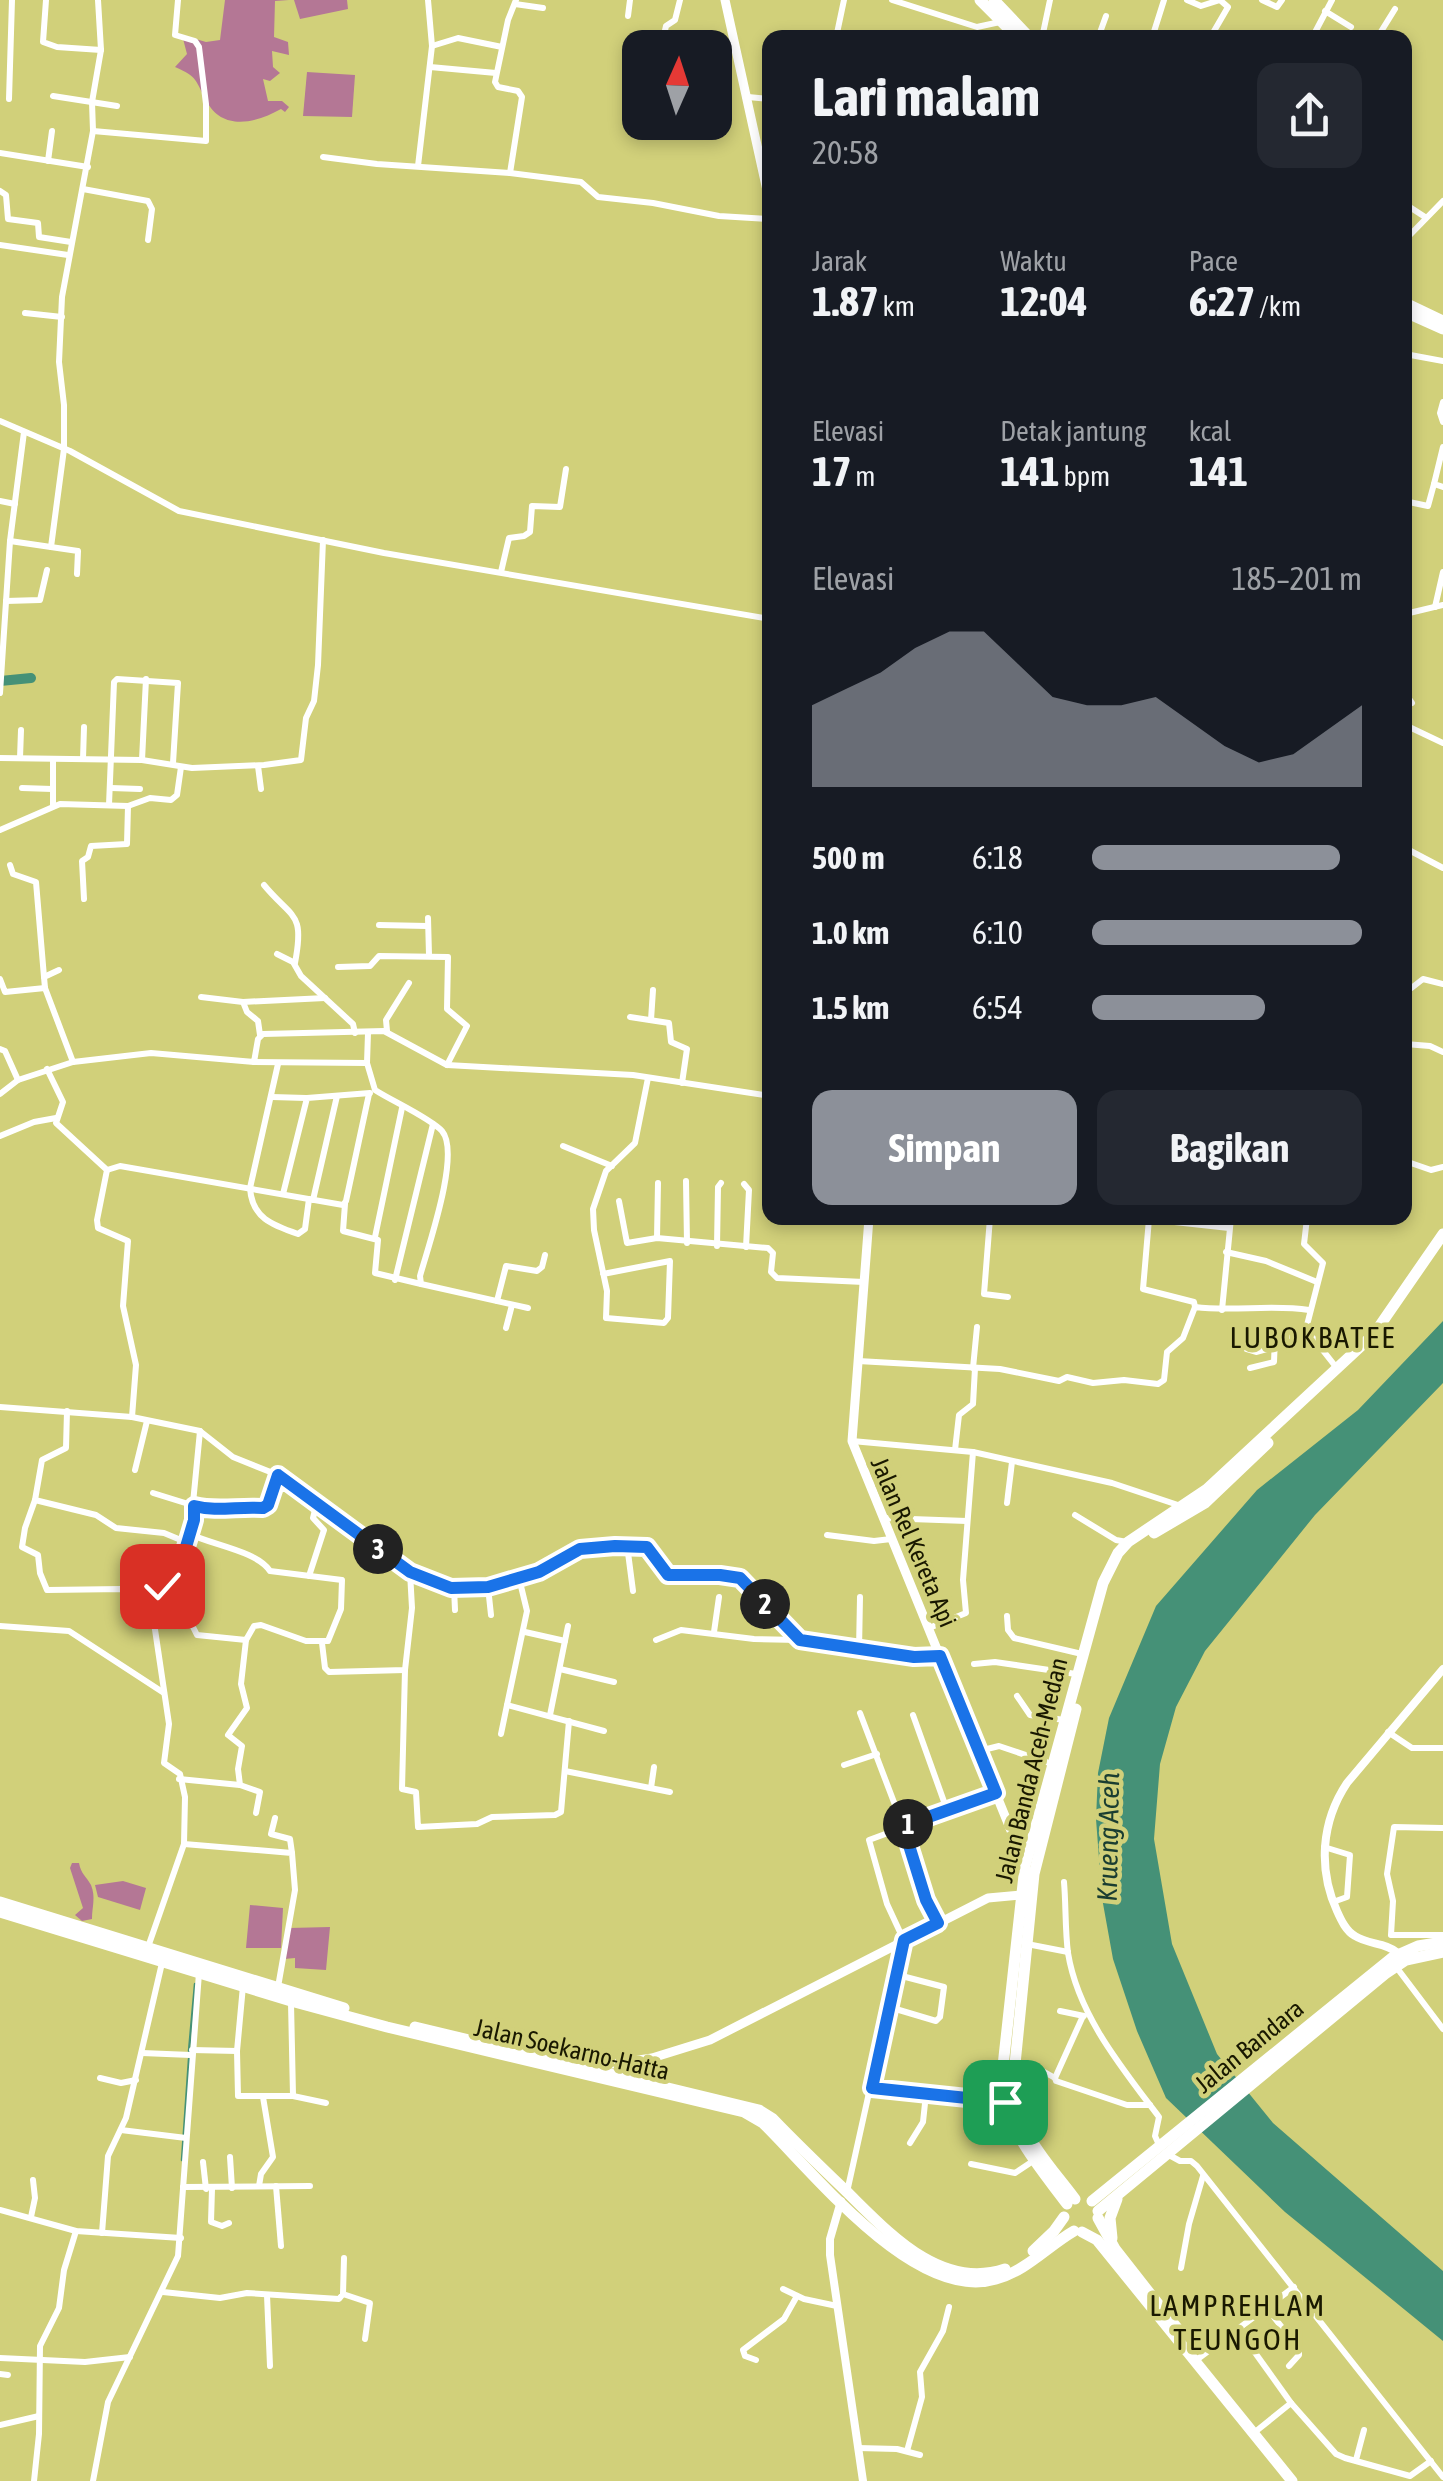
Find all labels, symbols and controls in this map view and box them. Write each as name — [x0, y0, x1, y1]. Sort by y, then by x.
north arrow — [622, 30, 732, 140]
map controls — [622, 30, 732, 140]
button: share — [1257, 63, 1362, 168]
text: Lari malam — [812, 65, 1040, 128]
text: 20:58 — [812, 134, 879, 171]
text: Jarak — [812, 245, 867, 277]
text: Waktu — [1000, 245, 1067, 277]
text: Pace — [1189, 245, 1238, 277]
text: 1.87 — [812, 277, 879, 325]
text: 12:04 — [1000, 277, 1088, 325]
text: 6:27 — [1189, 277, 1255, 325]
text: km — [879, 290, 915, 322]
text: /km — [1255, 290, 1301, 322]
text: Elevasi — [812, 415, 884, 447]
text: Detak jantung — [1000, 415, 1146, 447]
text: kcal — [1189, 415, 1231, 447]
text: 17 — [812, 447, 851, 495]
text: 141 — [1000, 447, 1060, 495]
text: 141 — [1189, 447, 1248, 495]
text: m — [851, 460, 875, 492]
text: bpm — [1060, 460, 1110, 492]
text: Elevasi — [812, 560, 894, 597]
text: 185–201 m — [1232, 560, 1362, 597]
text: 500 m — [812, 839, 885, 876]
text: 6:18 — [972, 839, 1023, 876]
text: 1.0 km — [812, 914, 889, 951]
text: 6:10 — [972, 914, 1023, 951]
text: 1.5 km — [812, 989, 889, 1026]
text: 6:54 — [972, 989, 1023, 1026]
button: Simpan — [812, 1090, 1077, 1205]
button: Bagikan — [1097, 1090, 1362, 1205]
district label: LUBOKBATEE — [1229, 1320, 1397, 1354]
street label: Jalan Rel Kereta Api — [866, 1453, 962, 1631]
pin: 3 — [353, 1524, 403, 1574]
text: 3 — [371, 1533, 385, 1565]
pin — [120, 1544, 205, 1629]
icon: check — [135, 1559, 190, 1614]
pin: 2 — [740, 1579, 790, 1629]
text: 2 — [758, 1588, 772, 1620]
street label: Jalan Banda Aceh-Medan — [990, 1655, 1072, 1885]
water label: Krueng Aceh — [1091, 1772, 1125, 1902]
pin: 1 — [883, 1799, 933, 1849]
text: 1 — [901, 1808, 915, 1840]
street label: Jalan Bandara — [1189, 1994, 1309, 2098]
street label: Jalan Soekarno-Hatta — [472, 2013, 672, 2085]
pin — [963, 2060, 1048, 2145]
icon: arrive — [978, 2075, 1033, 2130]
district label: LAMPREHLAM TEUNGOH — [1149, 2288, 1327, 2356]

